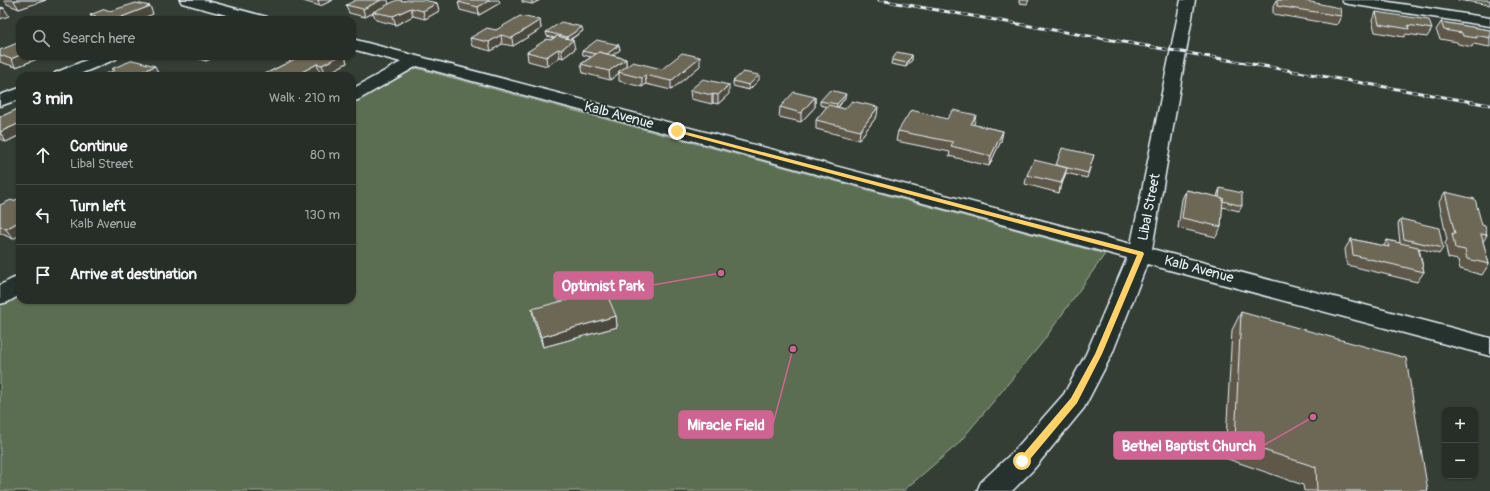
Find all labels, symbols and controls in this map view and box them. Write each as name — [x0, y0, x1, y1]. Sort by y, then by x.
search box — [16, 16, 356, 60]
icon: search — [30, 27, 52, 49]
text: Search here — [62, 29, 135, 48]
text: 3 min — [32, 88, 73, 109]
text: Walk · 210 m — [269, 90, 340, 106]
street label: Kalb Avenue — [582, 98, 656, 132]
route end — [668, 122, 686, 140]
text: Continue — [70, 137, 128, 156]
icon: ahead — [32, 144, 54, 166]
text: 80 m — [310, 147, 340, 163]
text: Libal Street — [70, 156, 133, 172]
street label: Libal Street — [1134, 172, 1164, 242]
text: Turn left — [70, 197, 126, 216]
icon: left — [32, 204, 54, 226]
text: 130 m — [304, 207, 340, 223]
text: Kalb Avenue — [70, 216, 136, 232]
street label: Kalb Avenue — [1162, 252, 1236, 286]
icon: arrive — [32, 264, 54, 286]
text: Arrive at destination — [70, 265, 197, 284]
callout: Optimist Park — [554, 272, 653, 299]
text: Optimist Park — [561, 277, 645, 296]
map controls — [1442, 407, 1478, 479]
button: + — [1442, 407, 1478, 443]
callout: Miracle Field — [679, 411, 773, 438]
text: Miracle Field — [687, 416, 765, 435]
callout: Bethel Baptist Church — [1114, 432, 1264, 459]
text: Bethel Baptist Church — [1122, 437, 1256, 456]
button: − — [1442, 443, 1478, 479]
route start — [1013, 452, 1031, 470]

